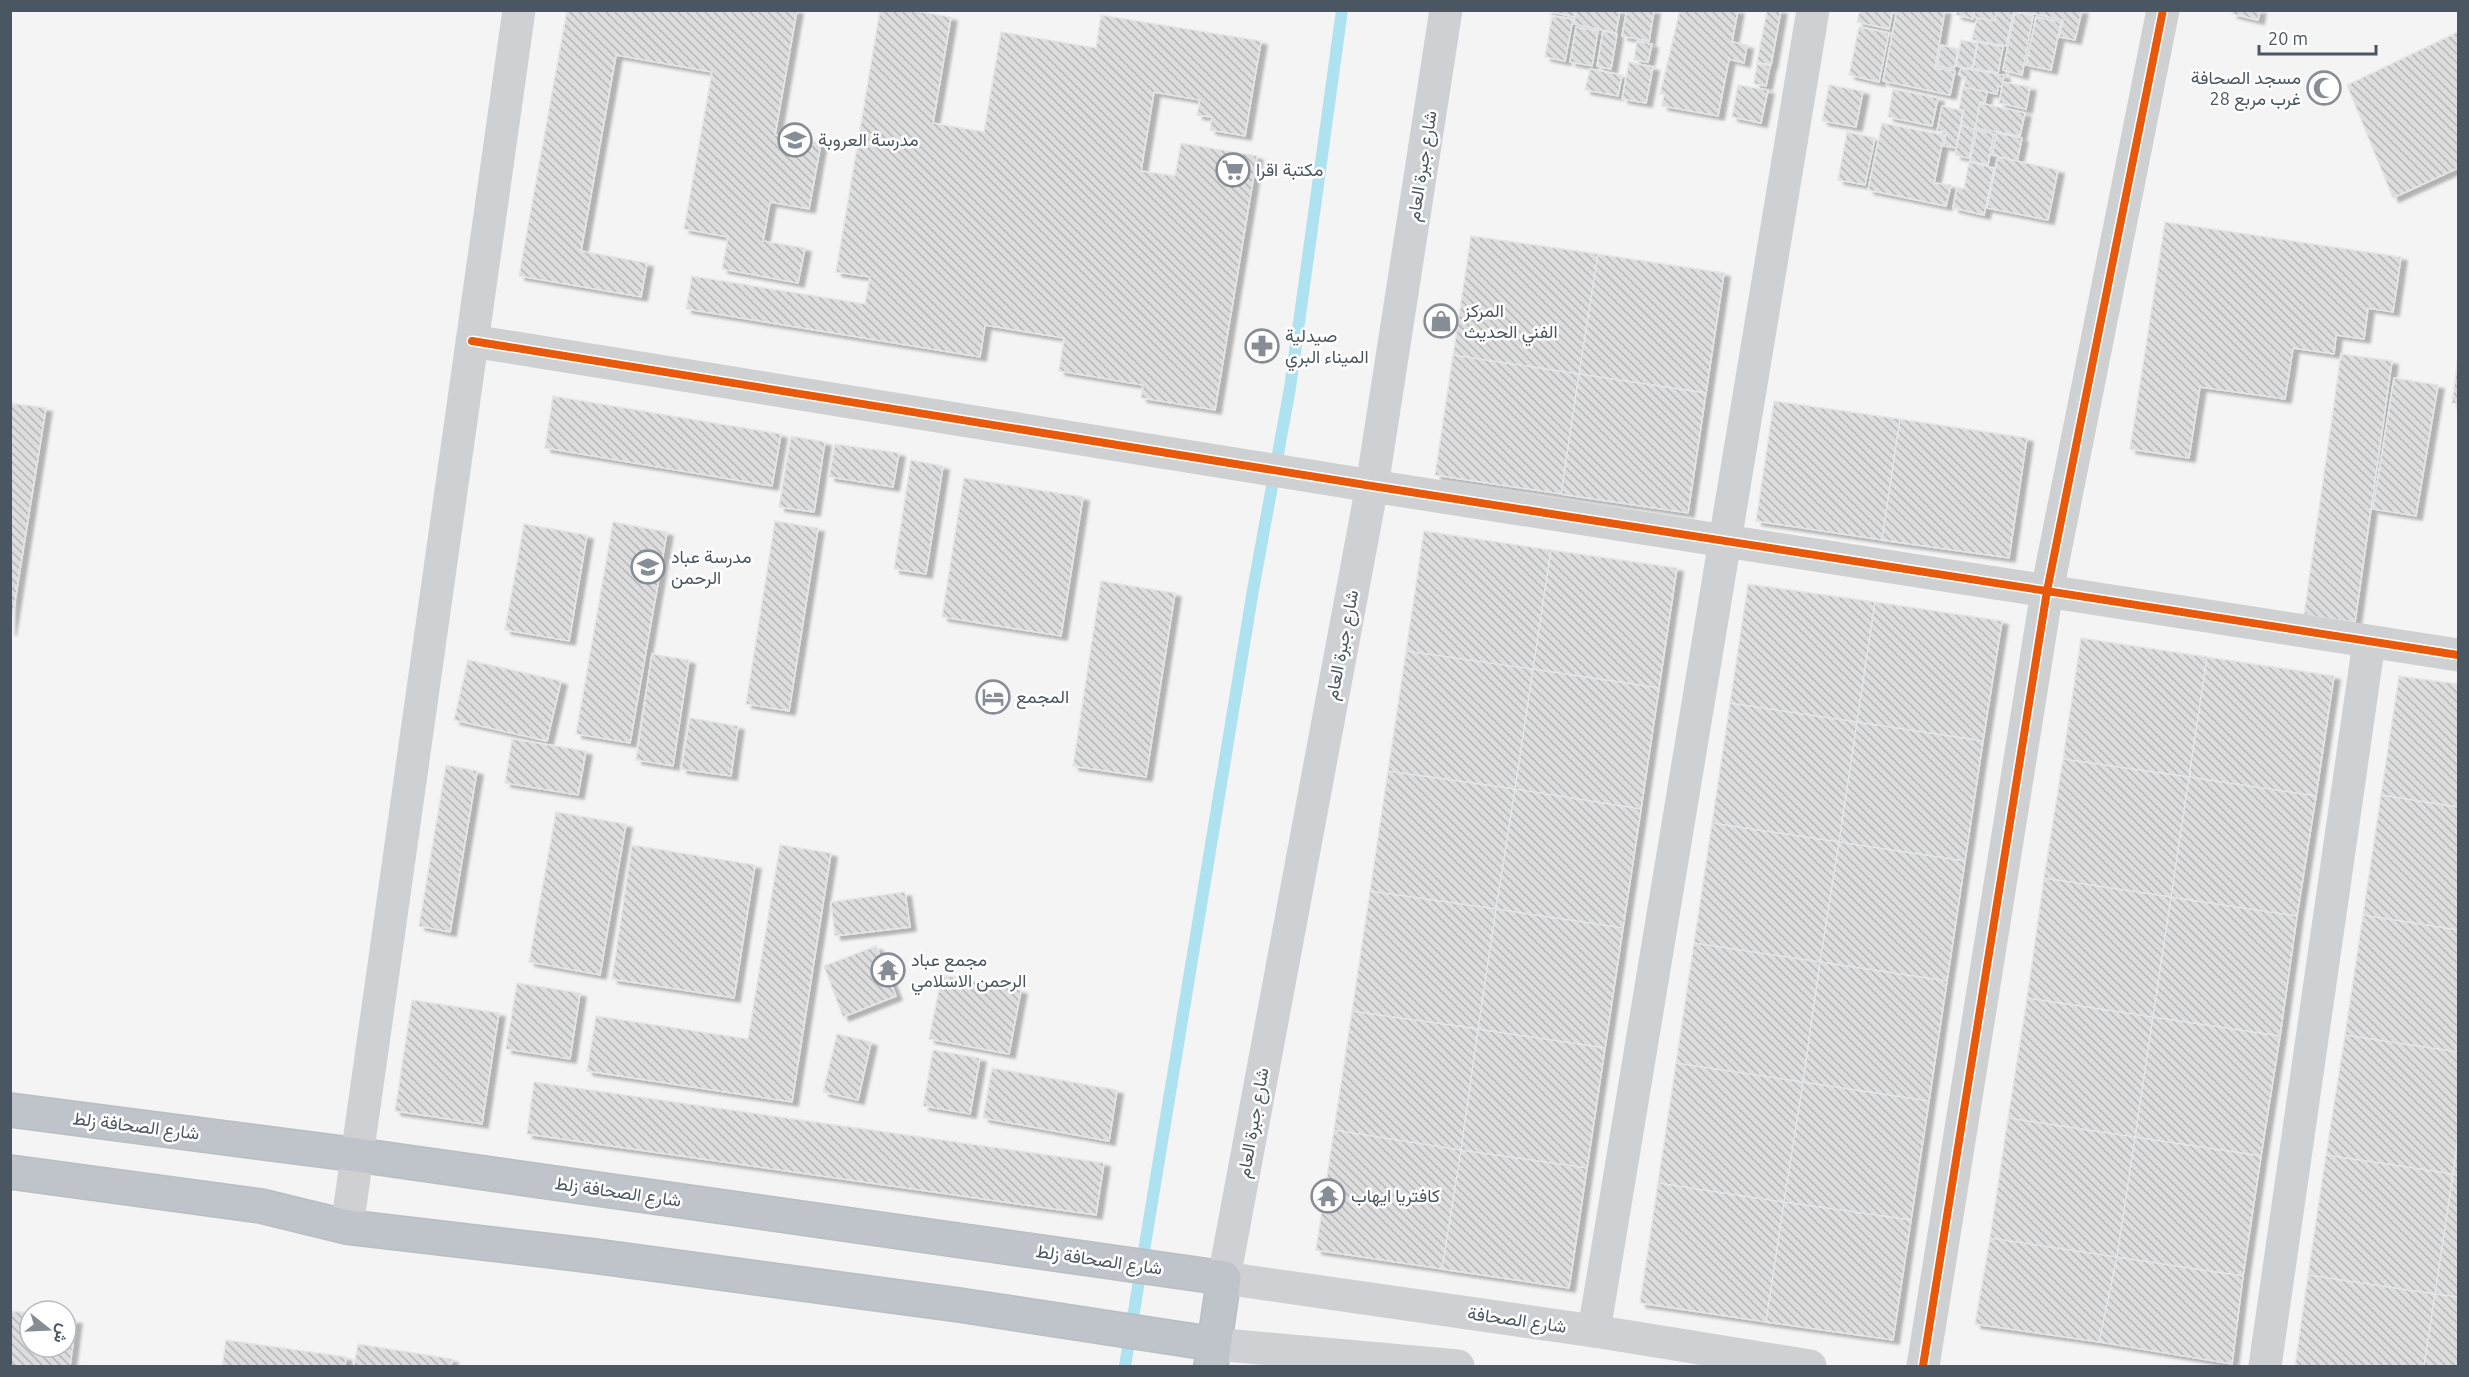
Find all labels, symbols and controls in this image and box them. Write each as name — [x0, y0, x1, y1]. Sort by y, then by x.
scale bar — [2259, 18, 2376, 56]
text: 20 m — [2268, 28, 2308, 48]
place label: مسجد الصحافة غرب مربع 28 — [2191, 67, 2301, 111]
mosque icon: مسجد الصحافة غرب مربع 28 — [2306, 70, 2342, 106]
street label: شارع جبرة العام — [1402, 109, 1443, 223]
school or university icon: مدرسة العروبة — [777, 122, 813, 158]
place label: مدرسة العروبة — [818, 129, 919, 151]
supermarket icon: مكتبة اقرا — [1215, 152, 1251, 188]
place label: مكتبة اقرا — [1256, 159, 1323, 181]
place label: المركز الفني الحديث — [1463, 300, 1558, 347]
shop icon: المركز الفني الحديث — [1423, 303, 1459, 339]
place label: صيدلية الميناء البري — [1285, 325, 1369, 372]
pharmacy icon: صيدلية الميناء البري — [1244, 328, 1280, 364]
place label: مدرسة عباد الرحمن — [671, 546, 752, 589]
school or university icon: مدرسة عباد الرحمن — [630, 549, 666, 585]
street label: شارع جبرة العام — [1321, 588, 1364, 702]
hotel icon: المجمع — [975, 679, 1011, 715]
place label: المجمع — [1016, 686, 1069, 709]
place label: مجمع عباد الرحمن الاسلامي — [911, 949, 1026, 996]
temple icon: مجمع عباد الرحمن الاسلامي — [870, 952, 906, 988]
street label: شارع جبرة العام — [1232, 1066, 1275, 1180]
street label: شارع الصحافة زلط — [71, 1107, 201, 1146]
street label: شارع الصحافة زلط — [553, 1172, 683, 1213]
temple icon: كافتريا ايهاب — [1310, 1178, 1346, 1214]
place label: كافتريا ايهاب — [1351, 1185, 1440, 1207]
street label: شارع الصحافة زلط — [1034, 1240, 1164, 1281]
north arrow — [18, 1299, 78, 1359]
street label: شارع الصحافة — [1466, 1302, 1568, 1339]
text: ش — [50, 1321, 74, 1346]

